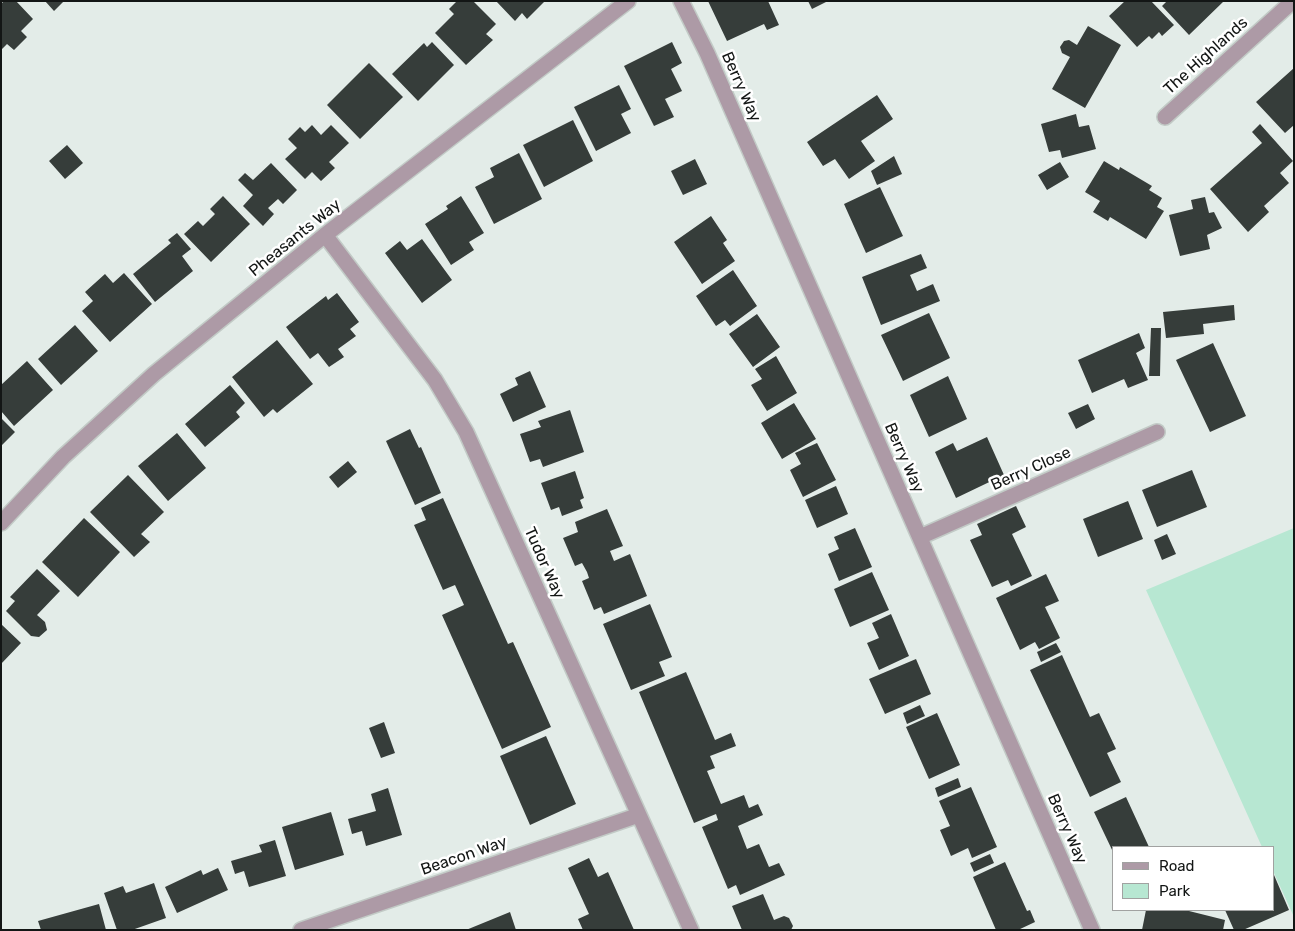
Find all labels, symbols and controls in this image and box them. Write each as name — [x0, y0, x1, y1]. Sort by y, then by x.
street label: The Highlands — [1160, 13, 1252, 99]
street label: Berry Way — [717, 49, 765, 125]
street label: Pheasants Way — [245, 195, 345, 281]
street label: Berry Way — [880, 420, 928, 496]
street label: Berry Close — [988, 443, 1074, 495]
street label: Tudor Way — [520, 524, 568, 602]
street label: Berry Way — [1043, 791, 1091, 867]
street label: Beacon Way — [418, 832, 510, 880]
legend — [1112, 846, 1275, 911]
text: Road — [1159, 857, 1195, 875]
text: Park — [1159, 882, 1190, 900]

